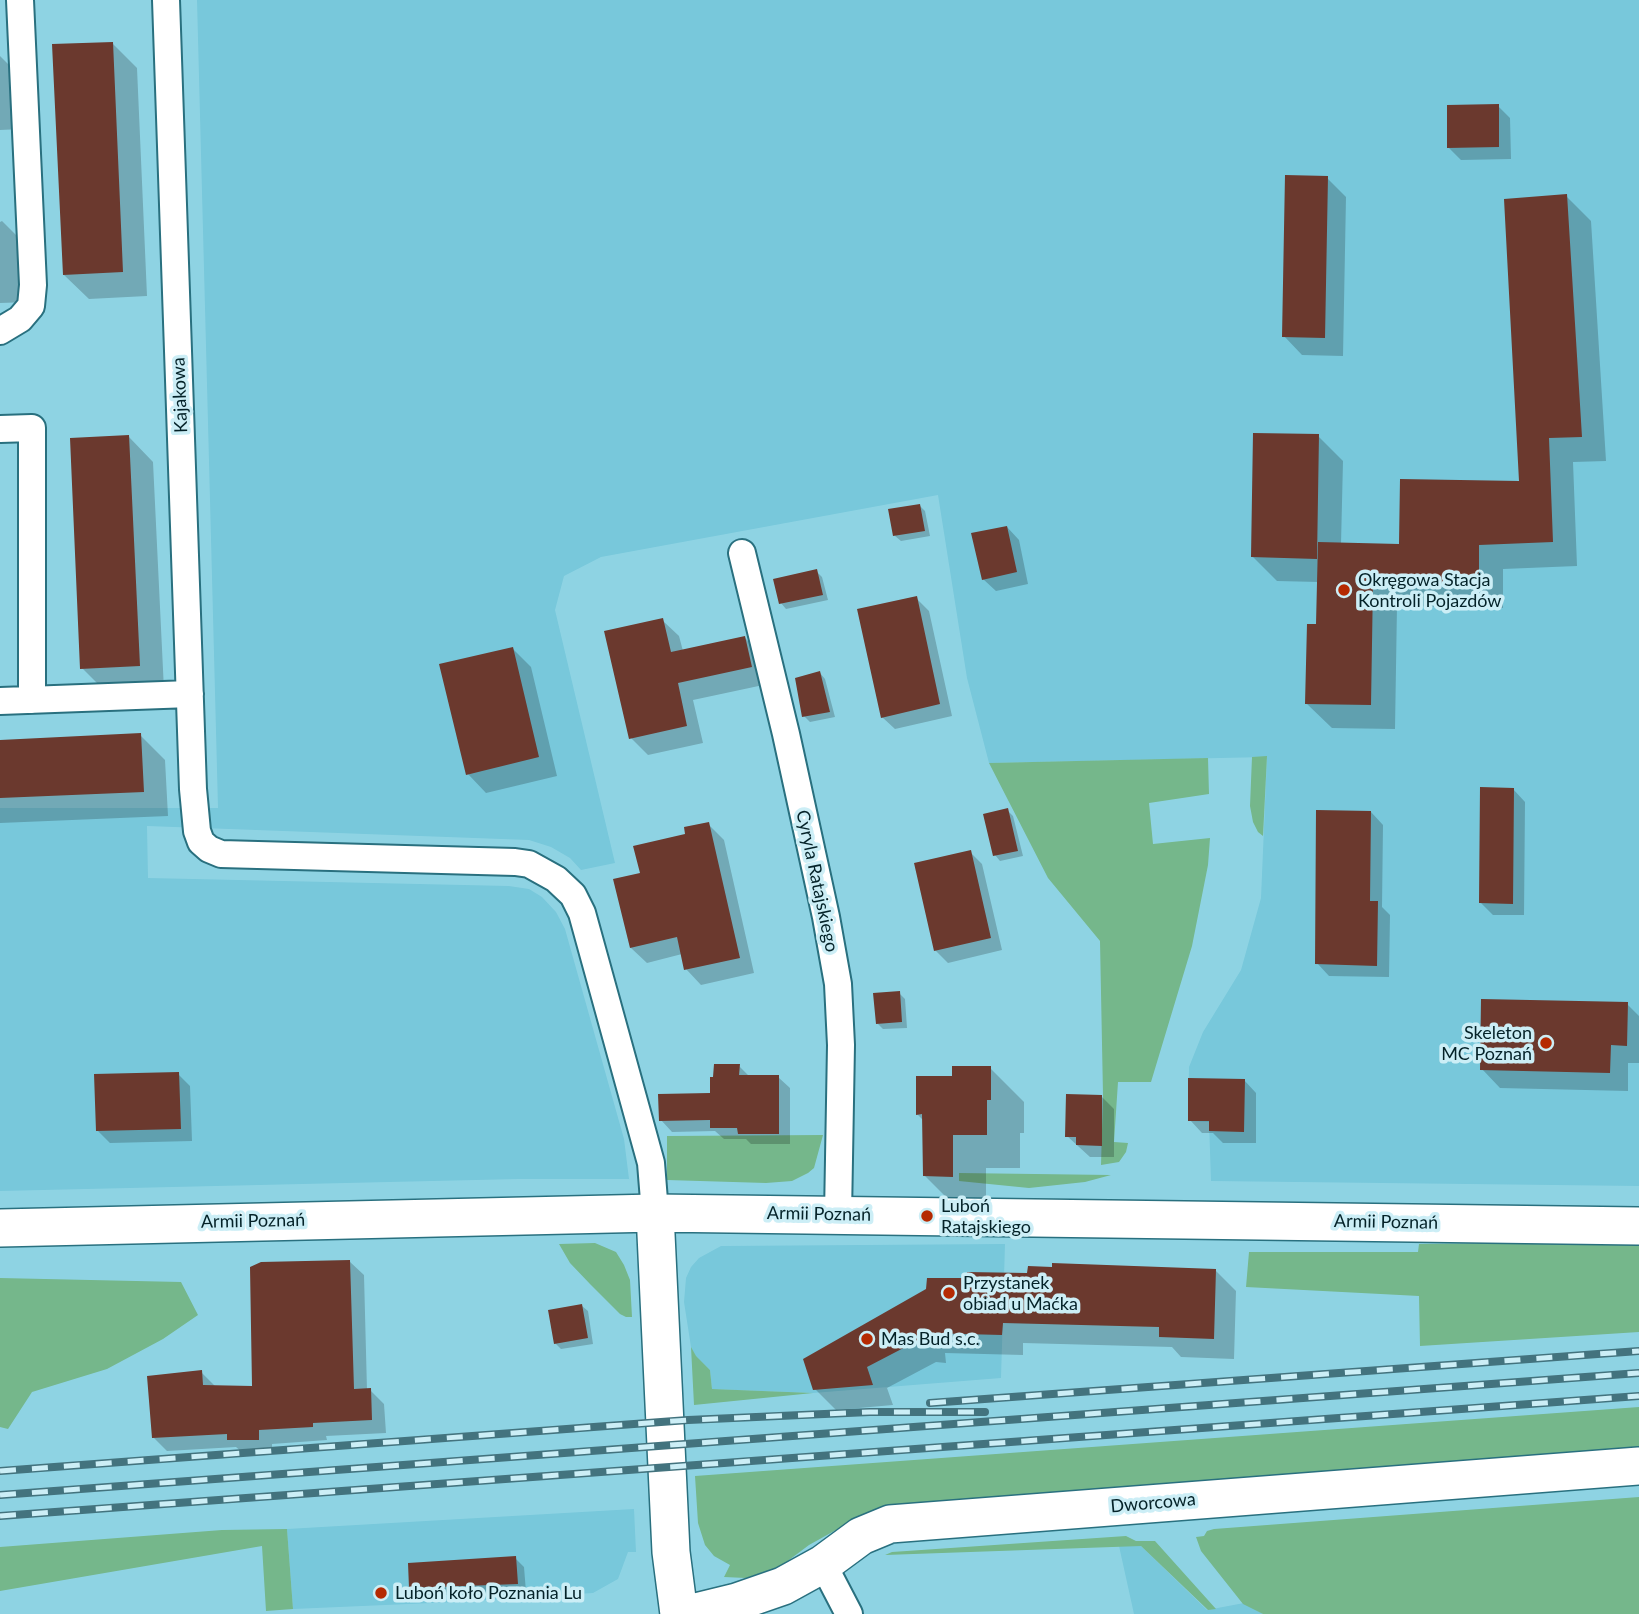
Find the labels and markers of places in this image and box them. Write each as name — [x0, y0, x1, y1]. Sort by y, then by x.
place label: Okręgowa Stacja Kontroli Pojazdów — [1358, 569, 1501, 612]
marker: Okręgowa Stacja Kontroli Pojazdów — [1336, 582, 1352, 598]
place label: Skeleton MC Poznań — [1441, 1022, 1532, 1064]
marker: Skeleton MC Poznań — [1538, 1035, 1554, 1051]
place label: Luboń Ratajskiego — [941, 1195, 1031, 1238]
marker: Luboń Ratajskiego — [919, 1208, 935, 1224]
place label: Przystanek obiad u Maćka — [963, 1272, 1078, 1314]
marker: Przystanek obiad u Maćka — [941, 1285, 957, 1301]
place label: Mas Bud s.c. — [881, 1328, 980, 1350]
marker: Mas Bud s.c. — [859, 1331, 875, 1347]
place label: Luboń koło Poznania Lu — [395, 1582, 582, 1604]
marker: Luboń koło Poznania Lu — [373, 1585, 389, 1601]

